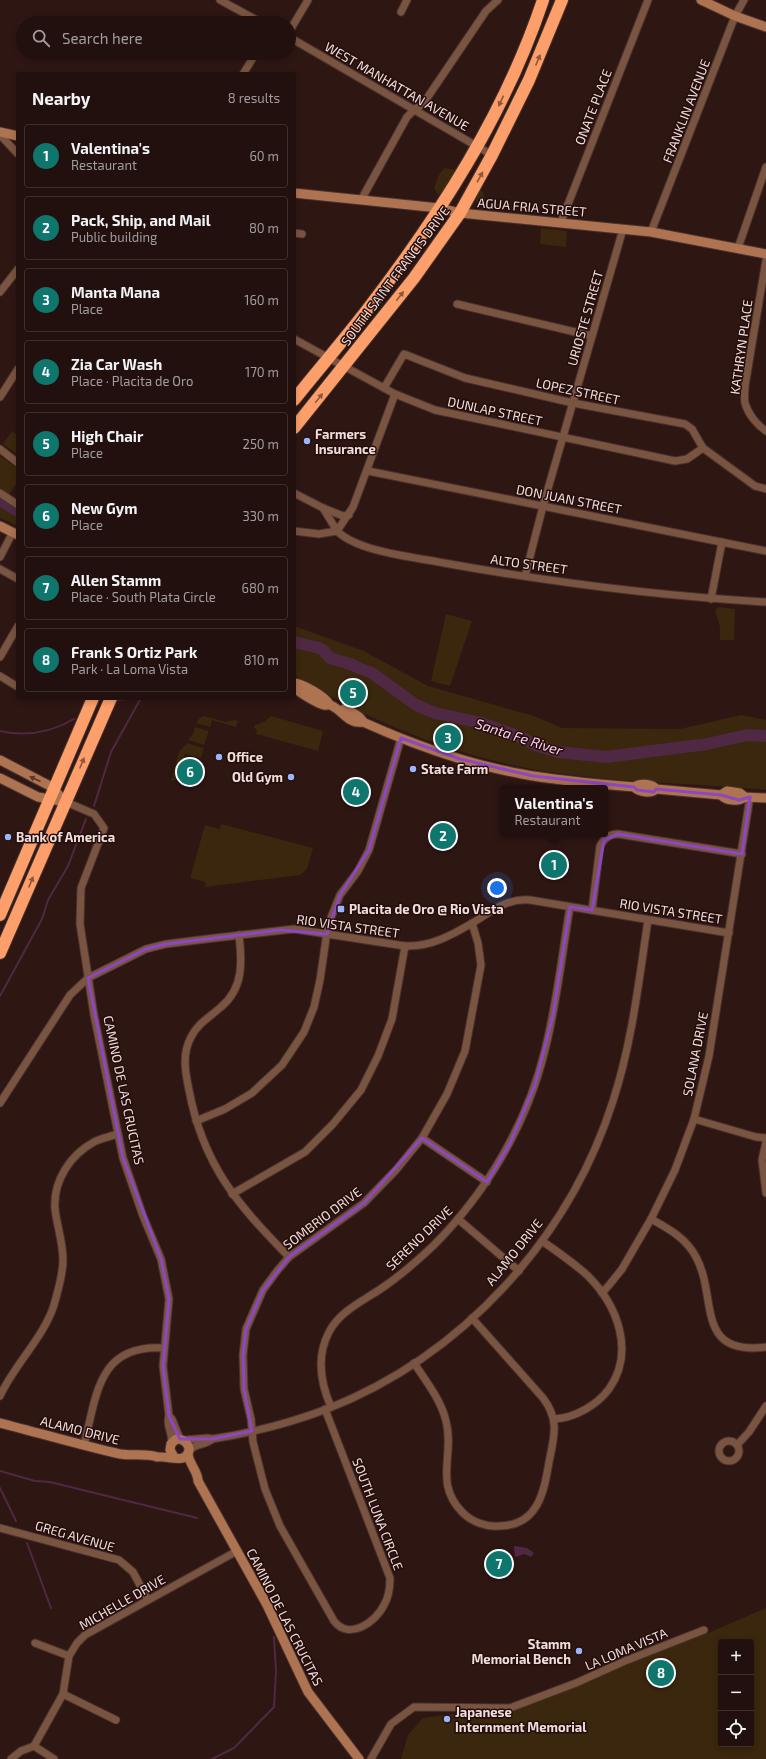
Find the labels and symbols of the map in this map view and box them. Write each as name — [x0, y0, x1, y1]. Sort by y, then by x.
street label: WEST MANHATTAN AVENUE — [322, 38, 472, 134]
one-way arrow — [535, 54, 541, 66]
street label: FRANKLIN AVENUE — [659, 57, 713, 165]
street label: ONATE PLACE — [571, 67, 615, 147]
one-way arrow — [498, 95, 504, 106]
one-way arrow — [477, 171, 484, 183]
street label: AGUA FRIA STREET — [477, 194, 588, 220]
street label: SOUTH SAINT FRANCIS DRIVE — [337, 203, 453, 349]
street label: URIOSTE STREET — [564, 268, 606, 368]
one-way arrow — [396, 291, 404, 302]
street label: KATHRYN PLACE — [726, 299, 756, 395]
street label: LOPEZ STREET — [535, 374, 622, 408]
one-way arrow — [314, 392, 323, 403]
street label: DUNLAP STREET — [446, 393, 544, 429]
place label: Farmers Insurance — [315, 426, 376, 457]
marker: Farmers Insurance — [302, 436, 312, 446]
street label: DON JUAN STREET — [515, 481, 624, 517]
street label: ALTO STREET — [490, 551, 569, 577]
pin: 5 — [340, 678, 366, 708]
water label: Santa Fe River — [473, 714, 565, 759]
pin: 3 — [435, 723, 461, 753]
place label: Office — [227, 749, 263, 765]
marker: Office — [214, 752, 224, 762]
one-way arrow — [79, 757, 86, 769]
pin: 6 — [177, 757, 203, 787]
place label: State Farm — [421, 761, 488, 777]
marker: State Farm — [408, 764, 418, 774]
place label: Old Gym — [232, 769, 283, 785]
marker: Old Gym — [286, 772, 296, 782]
one-way arrow — [30, 776, 41, 782]
pin: 4 — [343, 777, 369, 807]
pin: 2 — [430, 821, 456, 851]
place label: Bank of America — [16, 829, 115, 845]
marker: Bank of America — [3, 832, 13, 842]
pin: 1 — [541, 850, 567, 880]
one-way arrow — [28, 877, 34, 888]
your location — [487, 878, 507, 898]
street label: RIO VISTA STREET — [618, 895, 724, 927]
place label: Placita de Oro @ Rio Vista — [349, 901, 504, 917]
marker: Placita de Oro @ Rio Vista — [336, 904, 346, 914]
street label: RIO VISTA STREET — [296, 911, 401, 941]
street label: SOLANA DRIVE — [679, 1010, 711, 1098]
street label: CAMINO DE LAS CRUCITAS — [100, 1014, 148, 1166]
street label: SOMBRIO DRIVE — [280, 1183, 364, 1253]
street label: SERENO DRIVE — [383, 1202, 455, 1274]
street label: ALAMO DRIVE — [482, 1215, 546, 1289]
street label: ALAMO DRIVE — [39, 1412, 121, 1448]
street label: SOUTH LUNA CIRCLE — [349, 1456, 407, 1572]
street label: GREG AVENUE — [33, 1517, 117, 1555]
street label: CAMINO DE LAS CRUCITAS — [243, 1546, 327, 1688]
pin: 7 — [486, 1549, 512, 1579]
street label: MICHELLE DRIVE — [76, 1571, 168, 1633]
street label: LA LOMA VISTA — [582, 1624, 670, 1674]
place label: Stamm Memorial Bench — [471, 1636, 571, 1667]
marker: Stamm Memorial Bench — [574, 1646, 584, 1656]
pin: 8 — [648, 1658, 674, 1688]
place label: Japanese Internment Memorial — [455, 1704, 587, 1735]
marker: Japanese Internment Memorial — [442, 1714, 452, 1724]

